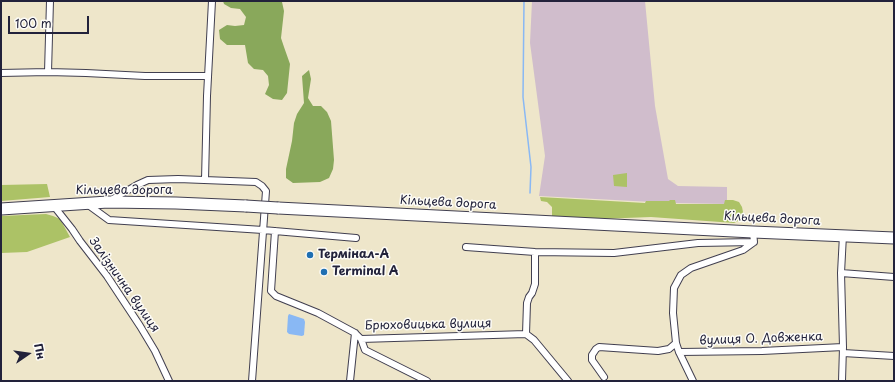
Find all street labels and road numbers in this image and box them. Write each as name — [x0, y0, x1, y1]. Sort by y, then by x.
street label: Кільцева дорога — [76, 184, 172, 198]
street label: Кільцева дорога — [399, 193, 497, 213]
street label: Кільцева дорога — [723, 209, 821, 229]
street label: Залізнична вулиця — [86, 235, 162, 335]
street label: Брюховицька вулиця — [365, 317, 491, 333]
street label: вулиця О. Довженка — [699, 330, 823, 348]

